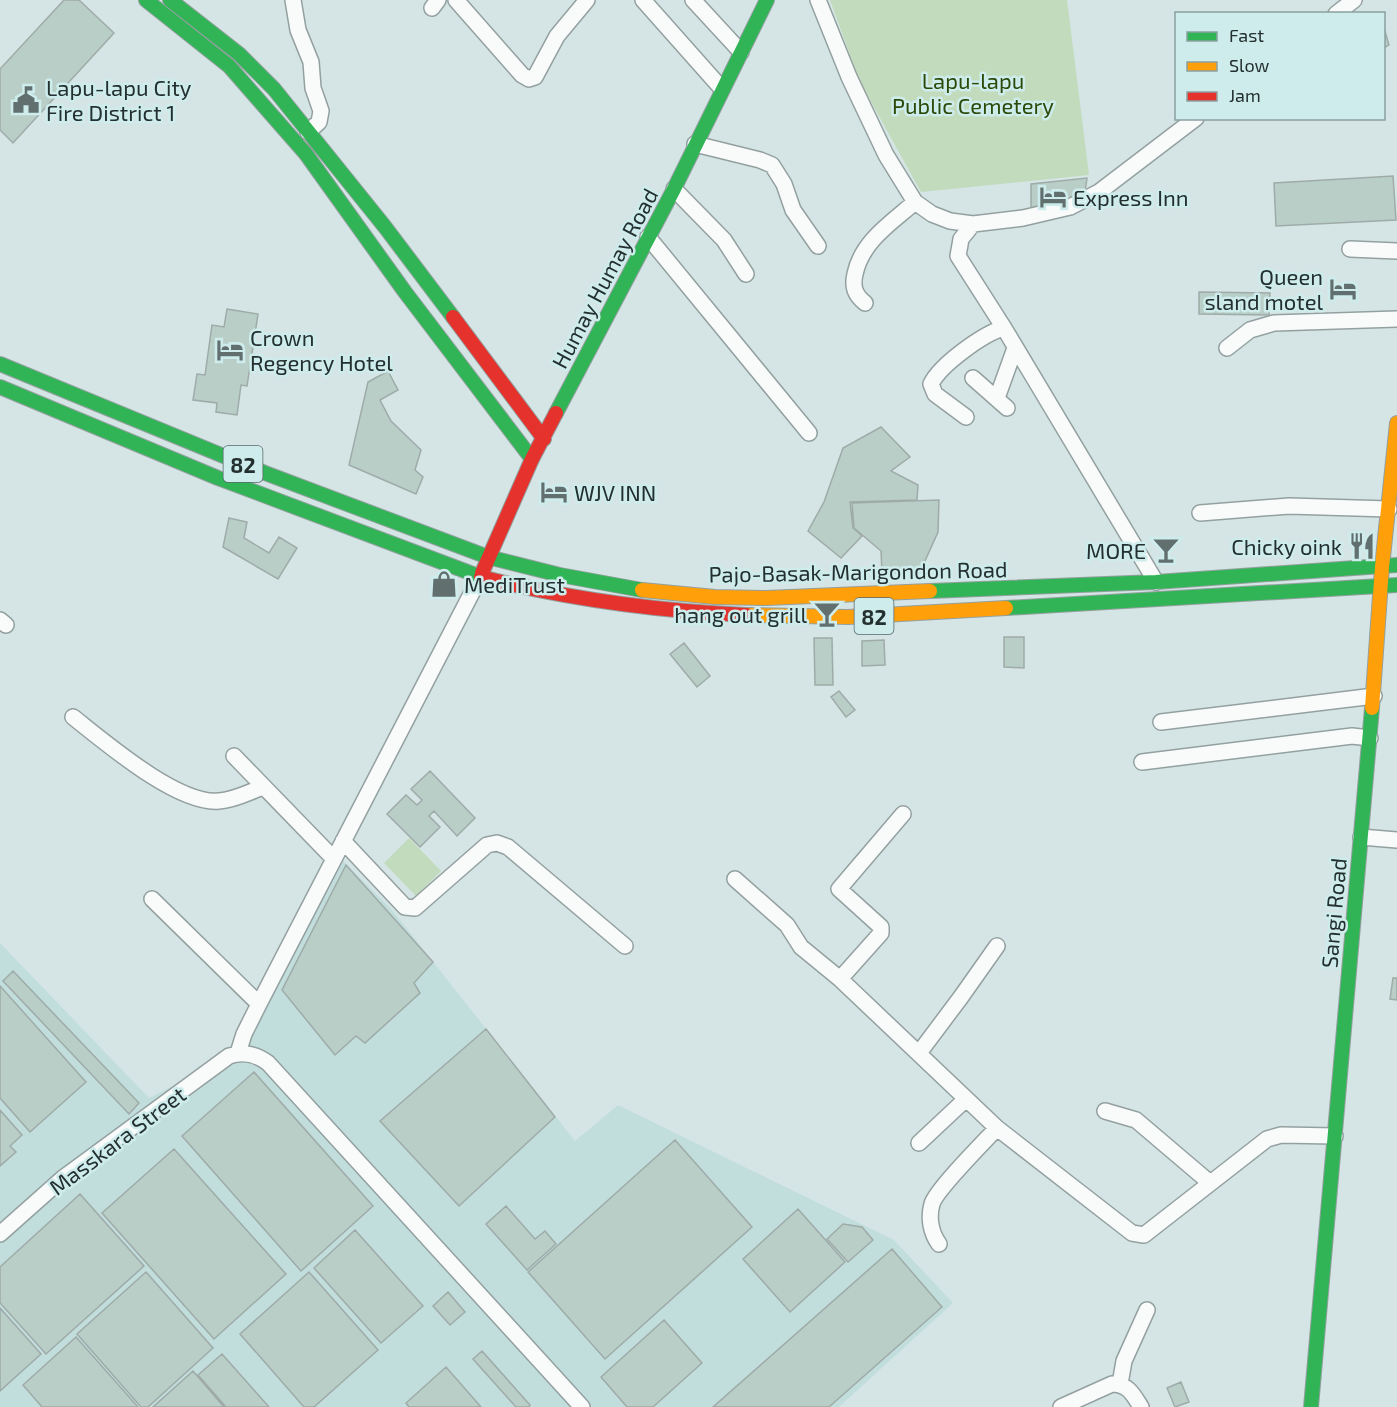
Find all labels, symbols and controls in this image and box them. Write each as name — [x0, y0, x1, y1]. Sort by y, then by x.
legend — [1175, 12, 1385, 120]
text: Fast — [1229, 24, 1264, 46]
text: Slow — [1229, 54, 1270, 76]
park label: Lapu-lapu Public Cemetery — [892, 67, 1054, 118]
place label: Lapu-lapu City Fire District 1 — [46, 74, 192, 125]
text: Jam — [1229, 84, 1261, 106]
public building icon: Lapu-lapu City Fire District 1 — [11, 85, 41, 115]
hotel icon: Express Inn — [1038, 182, 1068, 212]
street label: Humay Humay Road — [546, 184, 662, 372]
place label: Express Inn — [1073, 184, 1189, 210]
place label: Queen sland motel — [1204, 263, 1323, 314]
hotel icon: Queen sland motel — [1328, 274, 1358, 304]
place label: Crown Regency Hotel — [250, 324, 393, 375]
hotel icon: Crown Regency Hotel — [215, 335, 245, 365]
road number: 82 — [224, 446, 262, 482]
hotel icon: WJV INN — [539, 477, 569, 507]
place label: WJV INN — [574, 479, 656, 505]
restaurant icon: Chicky oink — [1347, 531, 1377, 561]
place label: Chicky oink — [1231, 533, 1342, 559]
bar icon: MORE — [1151, 535, 1181, 565]
place label: MORE — [1086, 537, 1146, 563]
street label: Pajo-Basak-Marigondon Road — [708, 555, 1008, 588]
shop icon: MediTrust — [429, 569, 459, 599]
place label: MediTrust — [464, 571, 565, 597]
road number: 82 — [854, 598, 894, 634]
bar icon: hang out grill — [812, 599, 842, 629]
place label: hang out grill — [674, 601, 807, 627]
street label: Sangi Road — [1315, 857, 1351, 969]
street label: Masskara Street — [44, 1080, 190, 1200]

